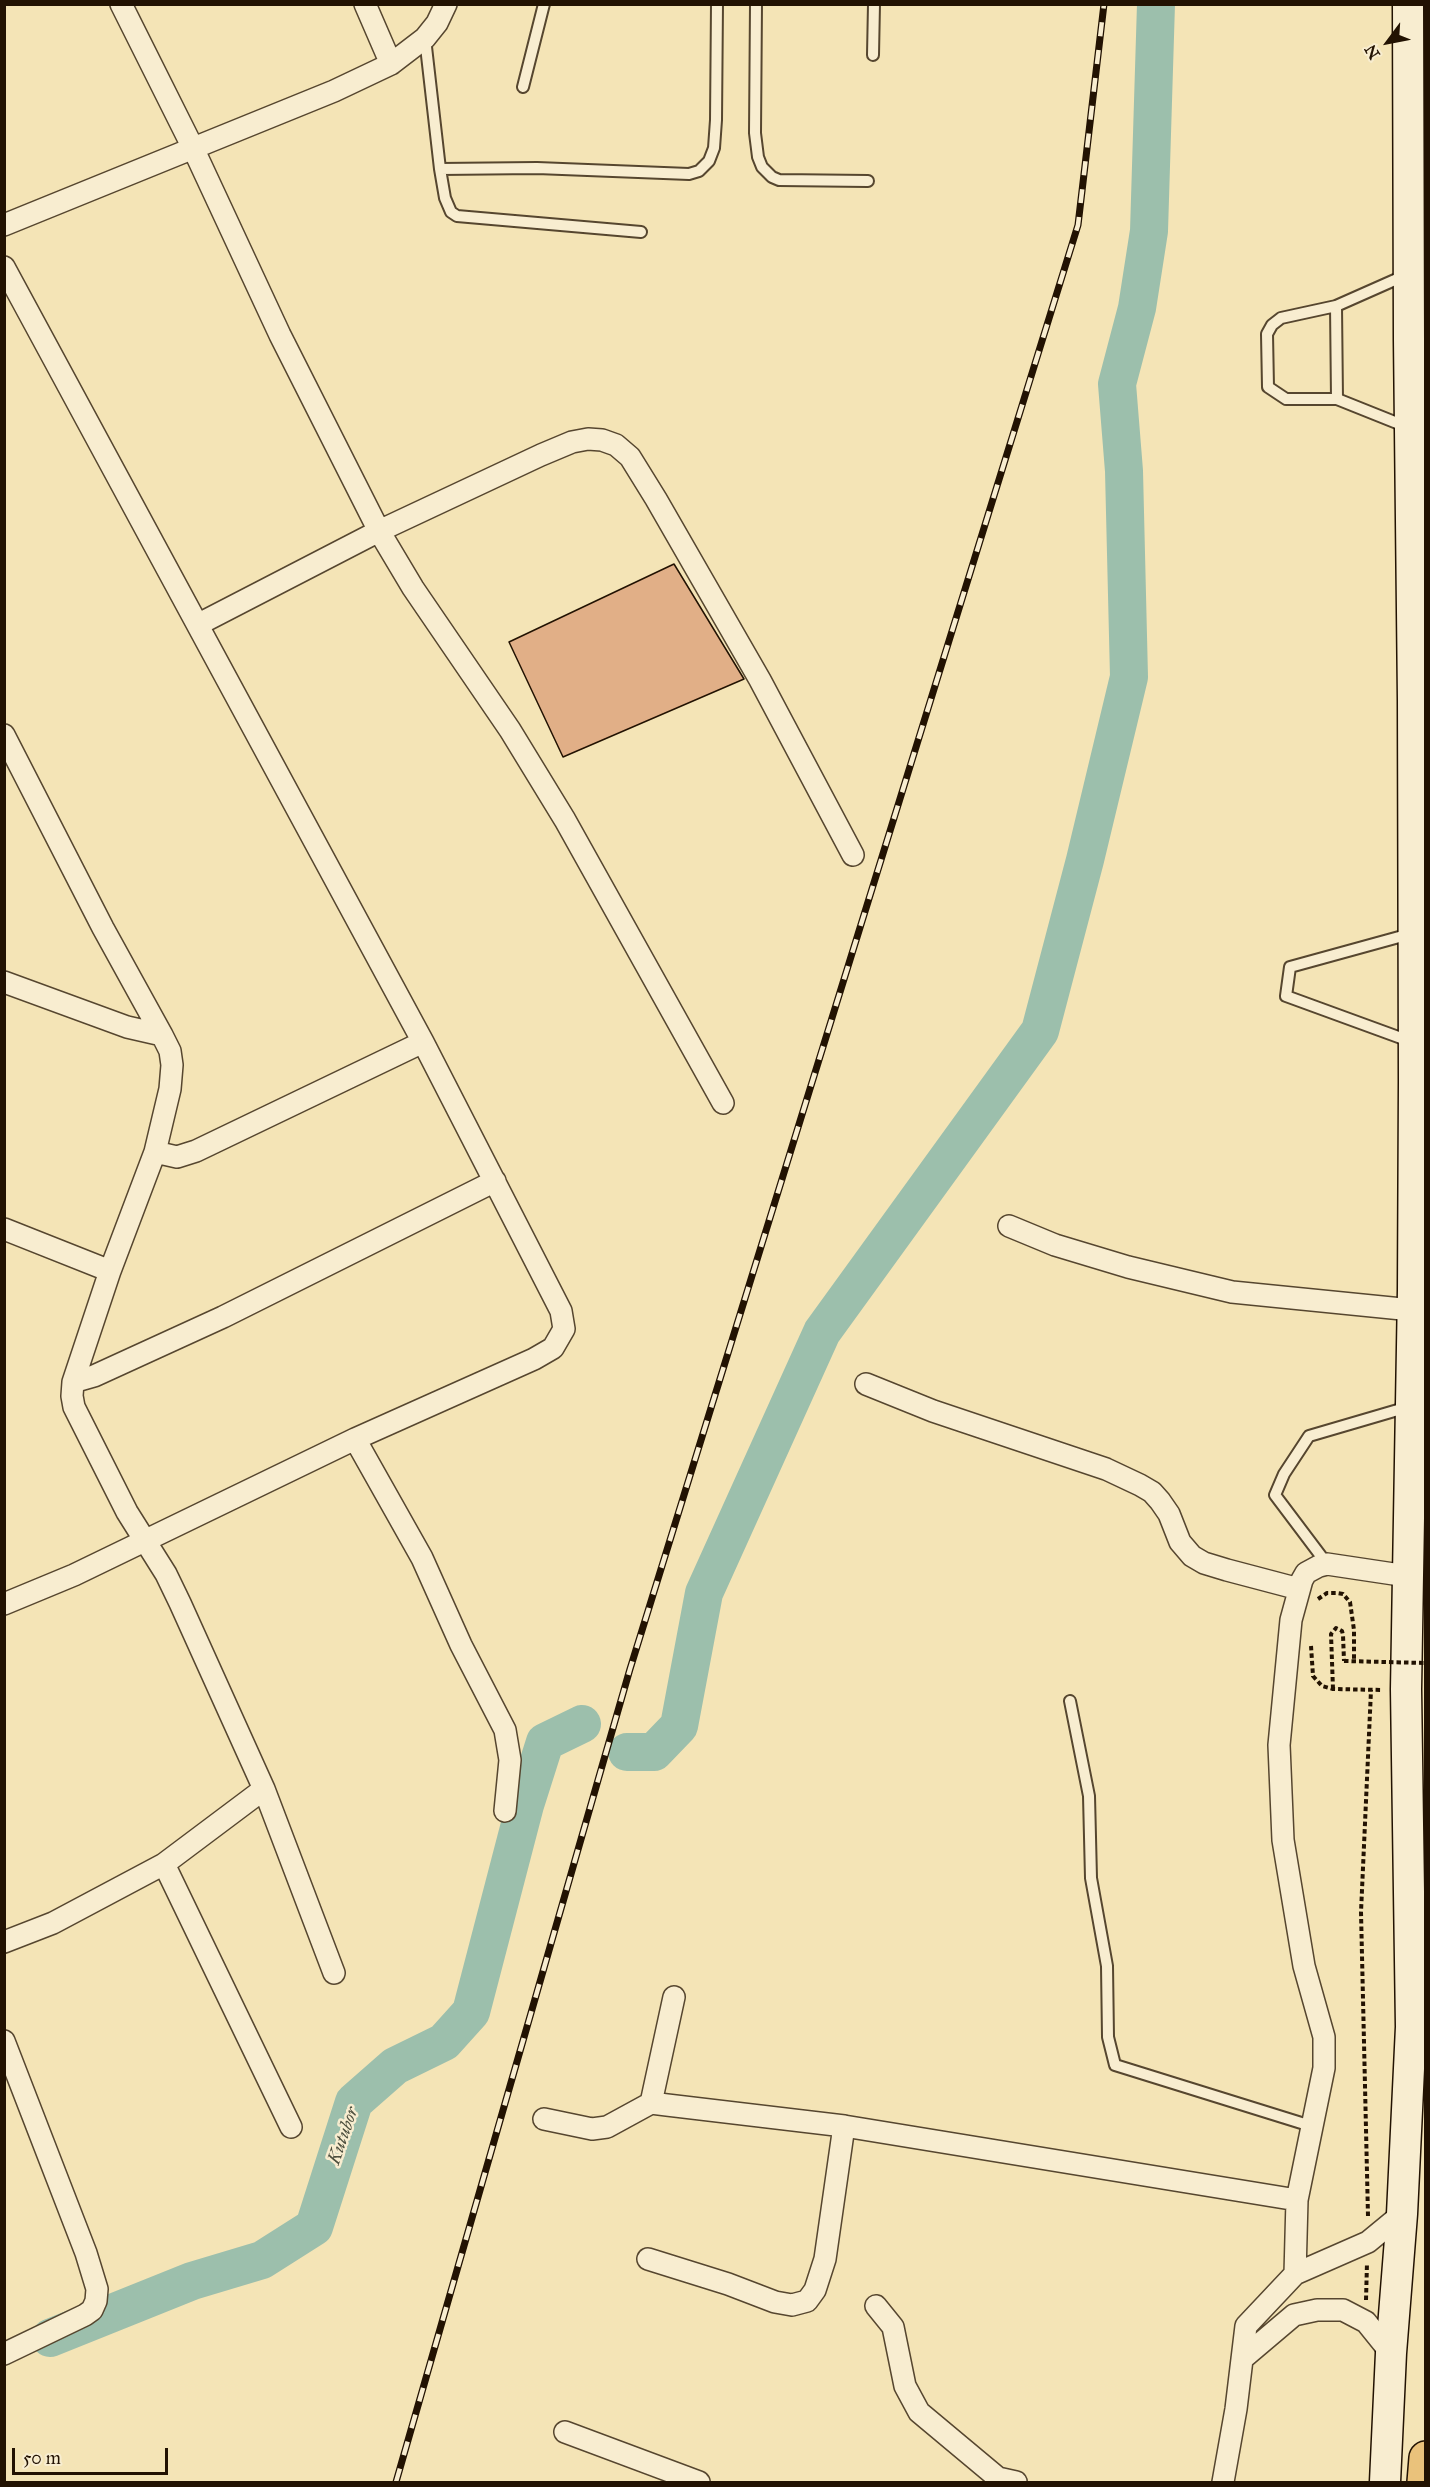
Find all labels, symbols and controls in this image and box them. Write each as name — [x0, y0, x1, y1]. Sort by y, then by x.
north arrow — [1358, 12, 1418, 72]
text: N — [1361, 41, 1384, 63]
water label: Kutubor — [324, 2104, 364, 2168]
scale bar — [15, 2436, 171, 2474]
text: 50 m — [23, 2447, 61, 2469]

